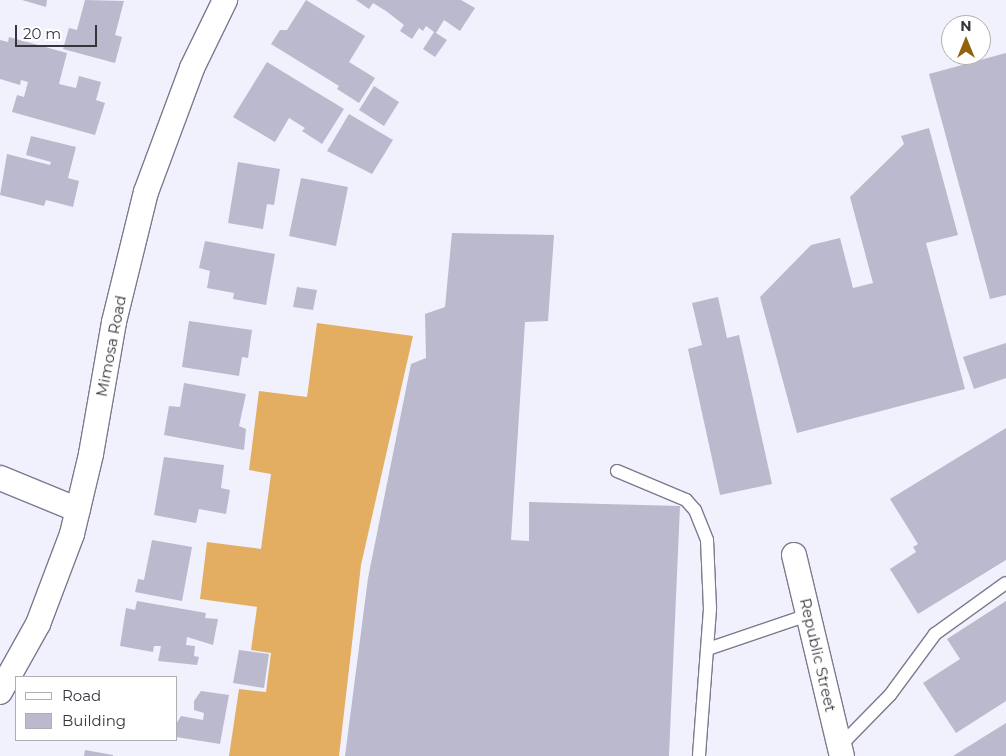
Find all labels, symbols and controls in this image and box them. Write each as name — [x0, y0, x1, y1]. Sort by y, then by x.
scale bar — [18, 15, 100, 47]
north arrow — [941, 15, 991, 65]
text: N — [960, 17, 972, 35]
text: 20 m — [23, 24, 61, 43]
street label: Mimosa Road — [92, 294, 130, 398]
street label: Republic Street — [796, 596, 840, 714]
legend — [15, 676, 178, 741]
text: Road — [62, 686, 101, 705]
text: Building — [62, 711, 126, 730]

